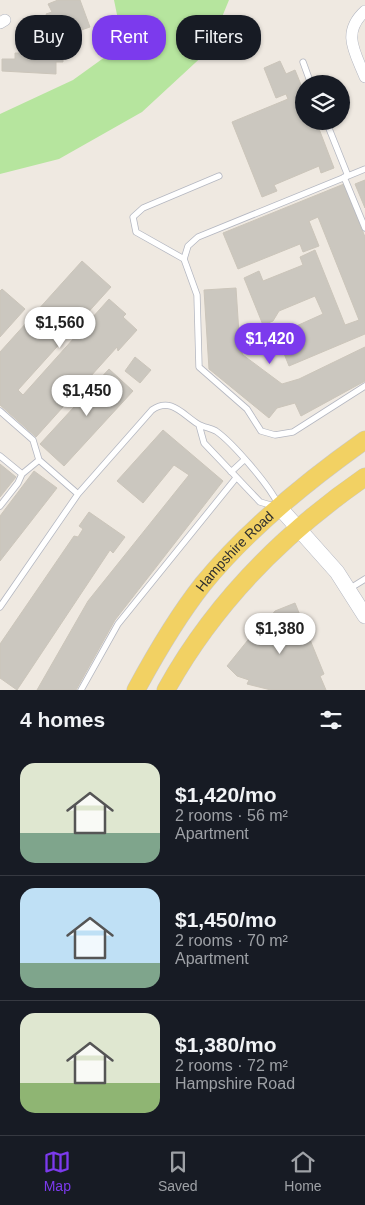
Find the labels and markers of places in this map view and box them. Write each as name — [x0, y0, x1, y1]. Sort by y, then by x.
pin: $1,560 — [19, 306, 101, 349]
pin: $1,420 — [229, 322, 311, 365]
pin: $1,450 — [46, 374, 128, 417]
pin: $1,380 — [239, 612, 321, 655]

